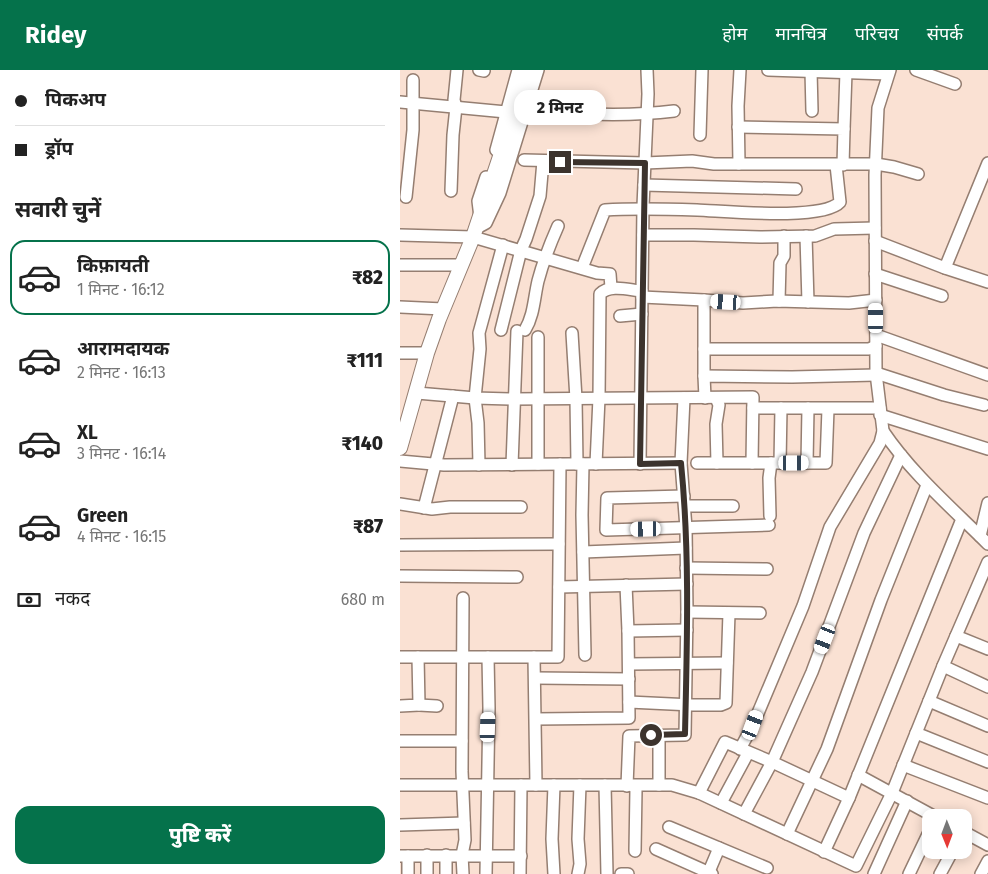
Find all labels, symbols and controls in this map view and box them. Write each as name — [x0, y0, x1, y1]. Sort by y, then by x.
text: Ridey — [25, 21, 86, 49]
text: होम — [722, 23, 747, 45]
text: मानचित्र — [775, 23, 827, 45]
text: परिचय — [855, 23, 899, 45]
text: संपर्क — [927, 23, 963, 45]
text: पिकअप — [45, 88, 106, 111]
callout: 2 मिनट — [514, 89, 606, 124]
text: 2 मिनट — [537, 98, 583, 117]
text: ड्रॉप — [45, 137, 73, 160]
route end — [549, 151, 571, 173]
text: सवारी चुनें — [15, 196, 101, 223]
text: किफ़ायती — [77, 254, 149, 277]
icon: car — [17, 255, 62, 300]
text: ₹82 — [352, 266, 383, 289]
text: 1 मिनट · 16:12 — [77, 280, 165, 299]
car — [710, 294, 741, 310]
car — [868, 303, 883, 333]
text: आरामदायक — [77, 337, 169, 360]
icon: car — [17, 338, 62, 383]
text: ₹111 — [346, 349, 383, 372]
text: 2 मिनट · 16:13 — [77, 363, 166, 382]
icon: car — [17, 421, 62, 466]
text: XL — [77, 421, 98, 444]
text: ₹140 — [341, 432, 383, 455]
text: 3 मिनट · 16:14 — [77, 444, 166, 463]
car — [779, 456, 809, 471]
icon: car — [17, 504, 62, 549]
text: Green — [77, 504, 128, 527]
text: ₹87 — [353, 515, 383, 538]
car — [630, 521, 661, 537]
text: 4 मिनट · 16:15 — [77, 527, 166, 546]
icon: cash — [15, 586, 43, 614]
text: नकद — [55, 587, 90, 610]
text: 680 m — [341, 590, 385, 609]
car — [812, 622, 837, 656]
car — [740, 708, 765, 742]
car — [479, 712, 496, 742]
route start — [640, 724, 662, 746]
button: पुष्टि करें — [15, 806, 385, 864]
north arrow — [922, 809, 972, 859]
map controls — [922, 809, 972, 859]

